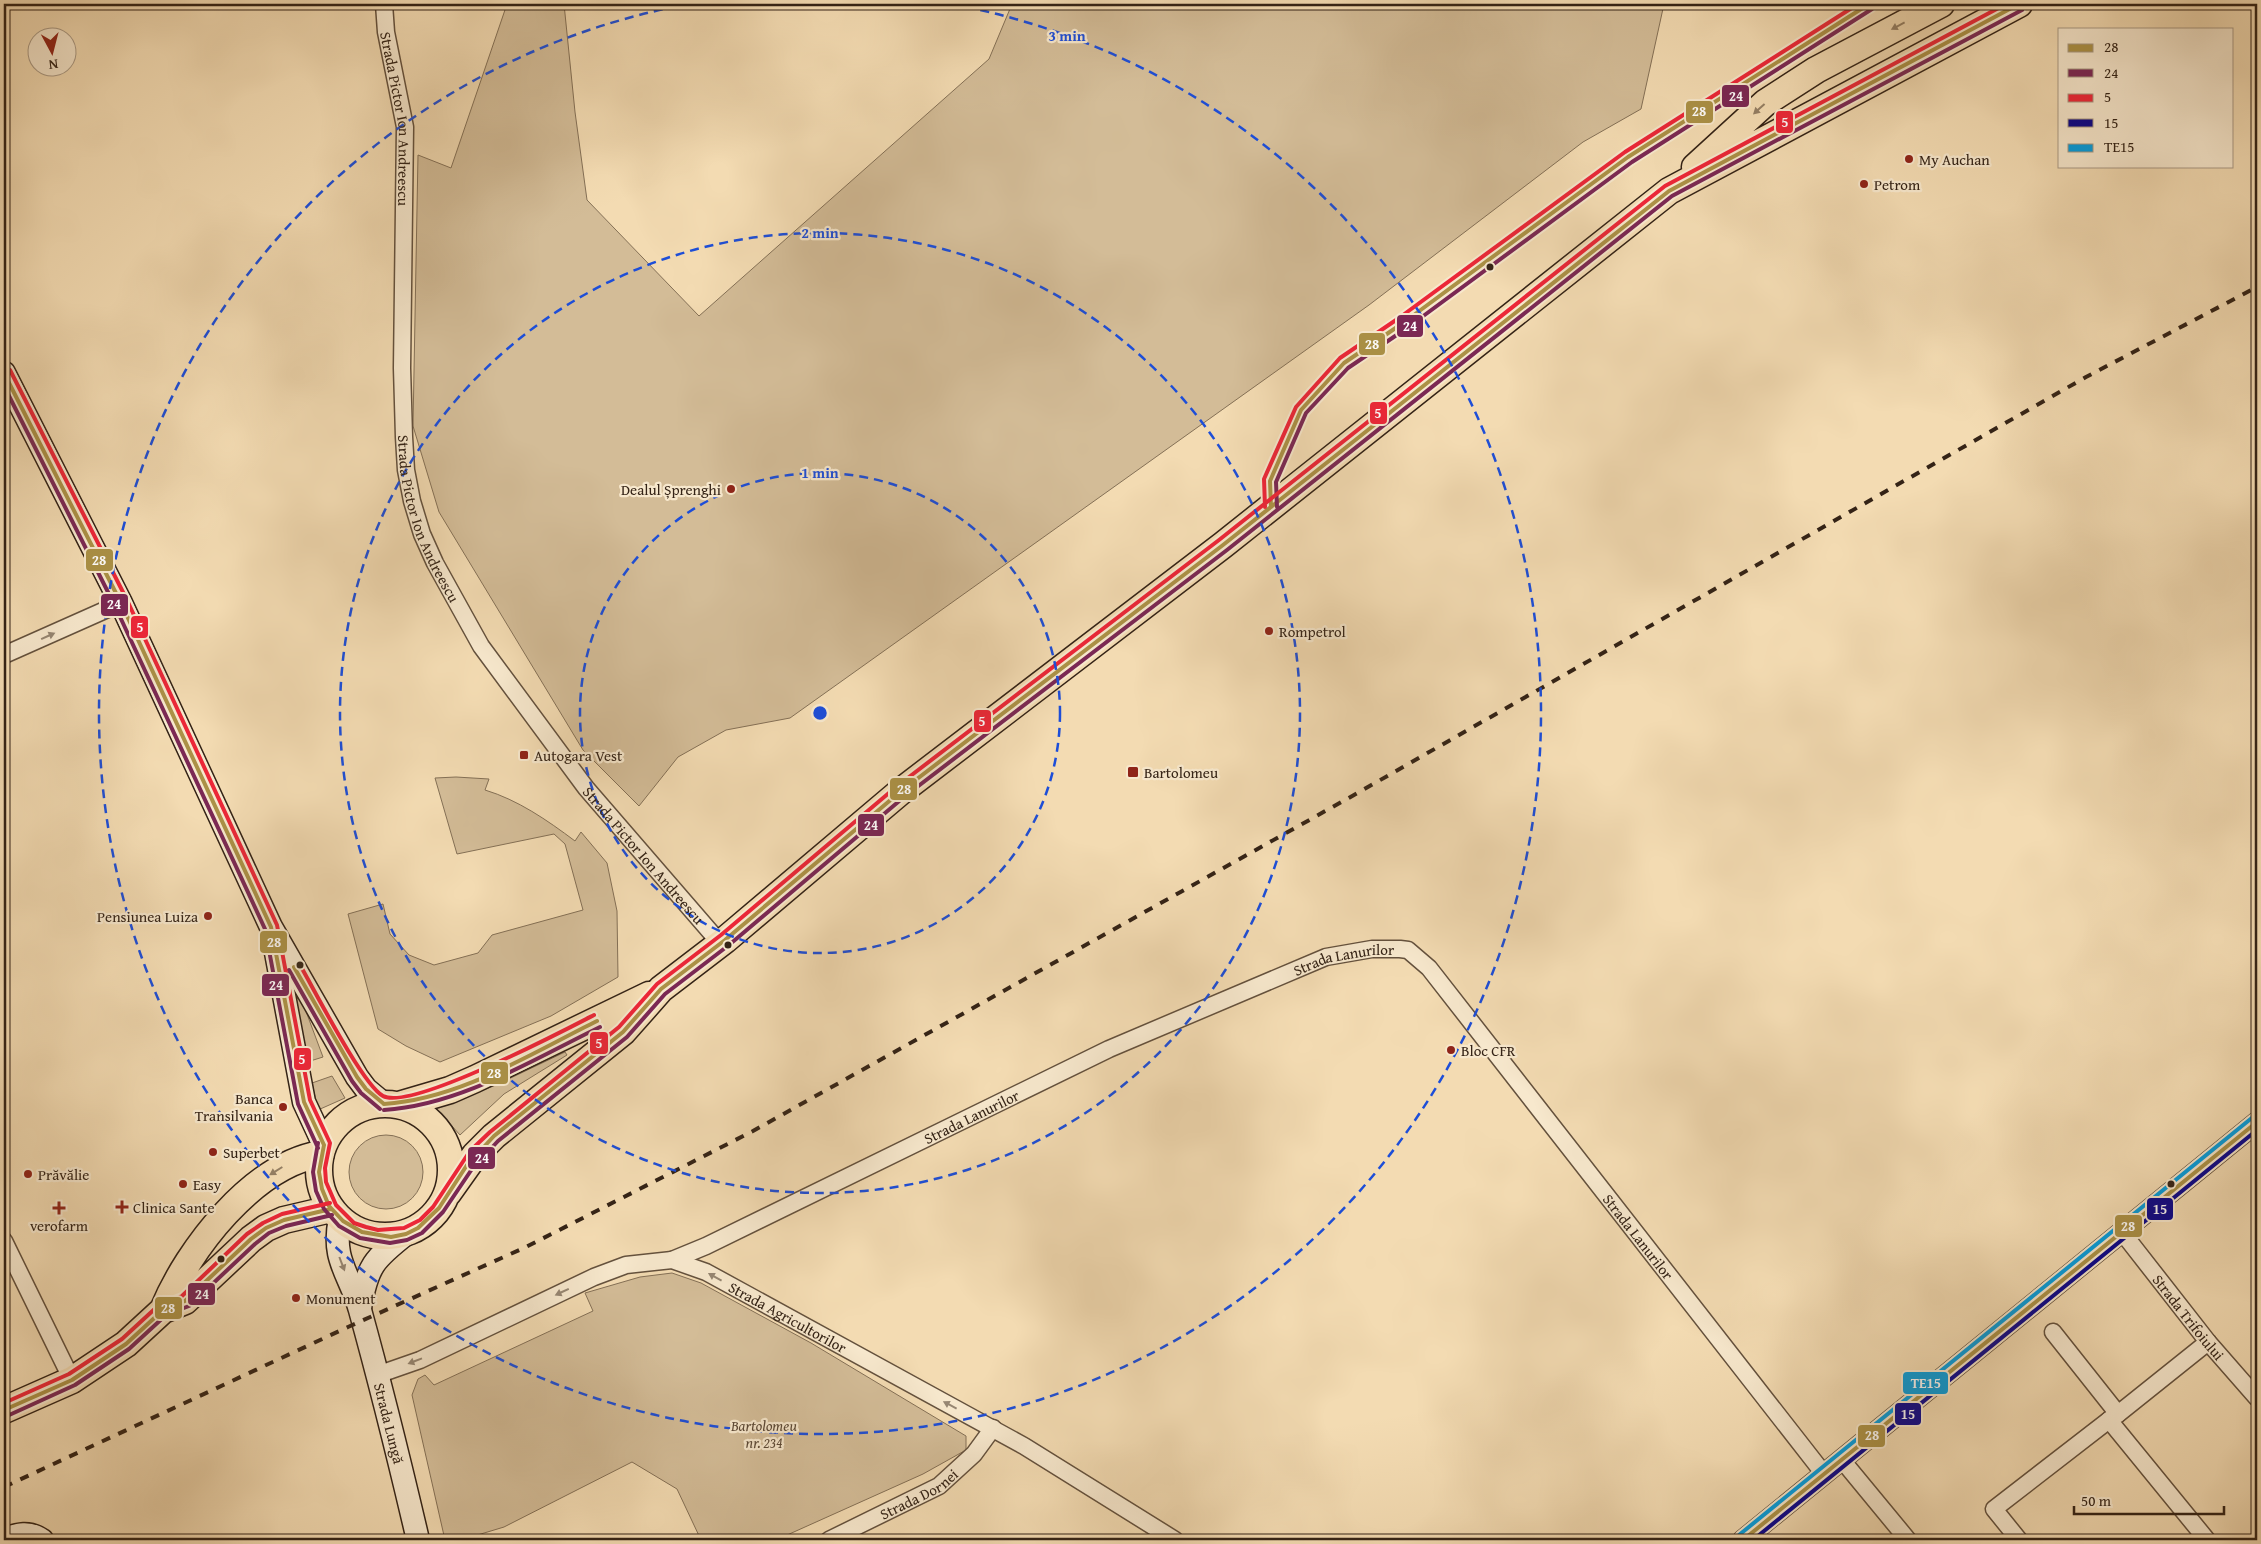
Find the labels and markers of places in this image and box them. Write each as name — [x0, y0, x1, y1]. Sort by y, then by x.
place label: My Auchan — [1919, 149, 1990, 170]
marker: My Auchan — [1903, 153, 1915, 165]
place label: Petrom — [1874, 174, 1921, 195]
marker: Petrom — [1858, 178, 1870, 190]
unlabelled marker — [1485, 262, 1495, 272]
place label: Dealul Șprenghi — [621, 479, 721, 500]
marker: Dealul Șprenghi — [725, 483, 737, 495]
place label: Rompetrol — [1279, 621, 1346, 642]
marker: Rompetrol — [1263, 625, 1275, 637]
centre of rings — [811, 704, 829, 722]
place label: Autogara Vest — [534, 745, 623, 766]
marker: Autogara Vest — [518, 749, 530, 761]
place label: Bartolomeu — [1144, 762, 1219, 783]
marker: Bartolomeu — [1126, 765, 1140, 779]
place label: Pensiunea Luiza — [97, 906, 198, 927]
marker: Pensiunea Luiza — [202, 910, 214, 922]
unlabelled marker — [723, 940, 733, 950]
unlabelled marker — [295, 960, 305, 970]
place label: Bloc CFR — [1461, 1040, 1516, 1061]
marker: Bloc CFR — [1445, 1044, 1457, 1056]
place label: Banca Transilvania — [195, 1088, 273, 1126]
marker: Banca Transilvania — [277, 1101, 289, 1113]
place label: Superbet — [223, 1142, 281, 1163]
marker: Superbet — [207, 1146, 219, 1158]
place label: Prăvălie — [38, 1164, 89, 1185]
marker: Prăvălie — [22, 1168, 34, 1180]
place label: Easy — [193, 1174, 222, 1195]
marker: Easy — [177, 1178, 189, 1190]
unlabelled marker — [2166, 1179, 2176, 1189]
place label: Clinica Sante — [133, 1197, 214, 1218]
marker: Clinica Sante — [115, 1200, 129, 1214]
marker: verofarm — [53, 1202, 65, 1214]
place label: verofarm — [30, 1215, 89, 1236]
unlabelled marker — [216, 1254, 226, 1264]
place label: Monument — [306, 1288, 376, 1309]
marker: Monument — [290, 1292, 302, 1304]

